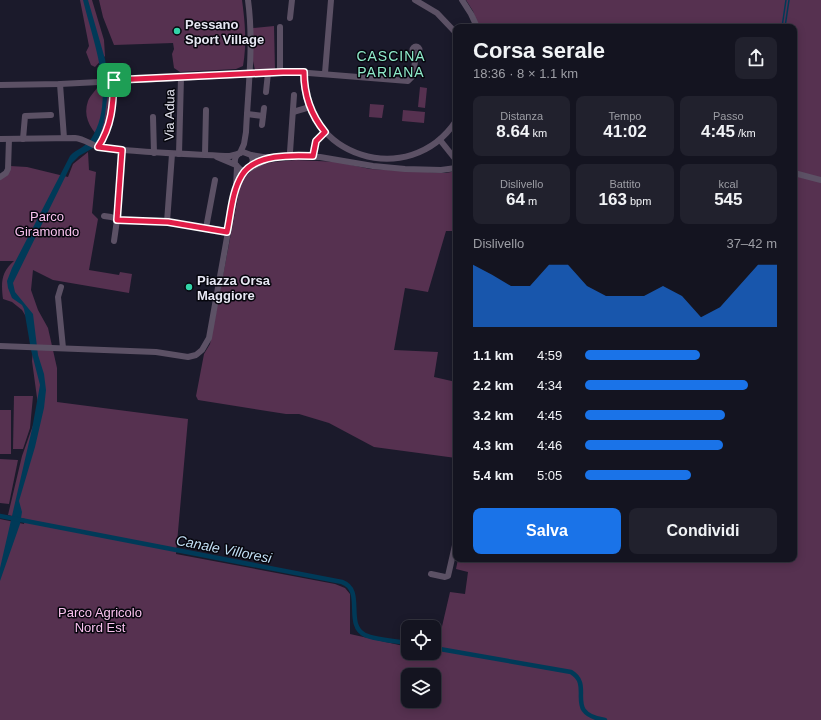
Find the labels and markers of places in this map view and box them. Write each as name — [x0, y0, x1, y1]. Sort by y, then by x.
place label: Pessano Sport Village — [185, 17, 264, 47]
marker: Pessano Sport Village — [172, 26, 182, 36]
pin — [97, 63, 131, 97]
place label: Piazza Orsa Maggiore — [197, 273, 271, 303]
marker: Piazza Orsa Maggiore — [184, 282, 194, 292]

